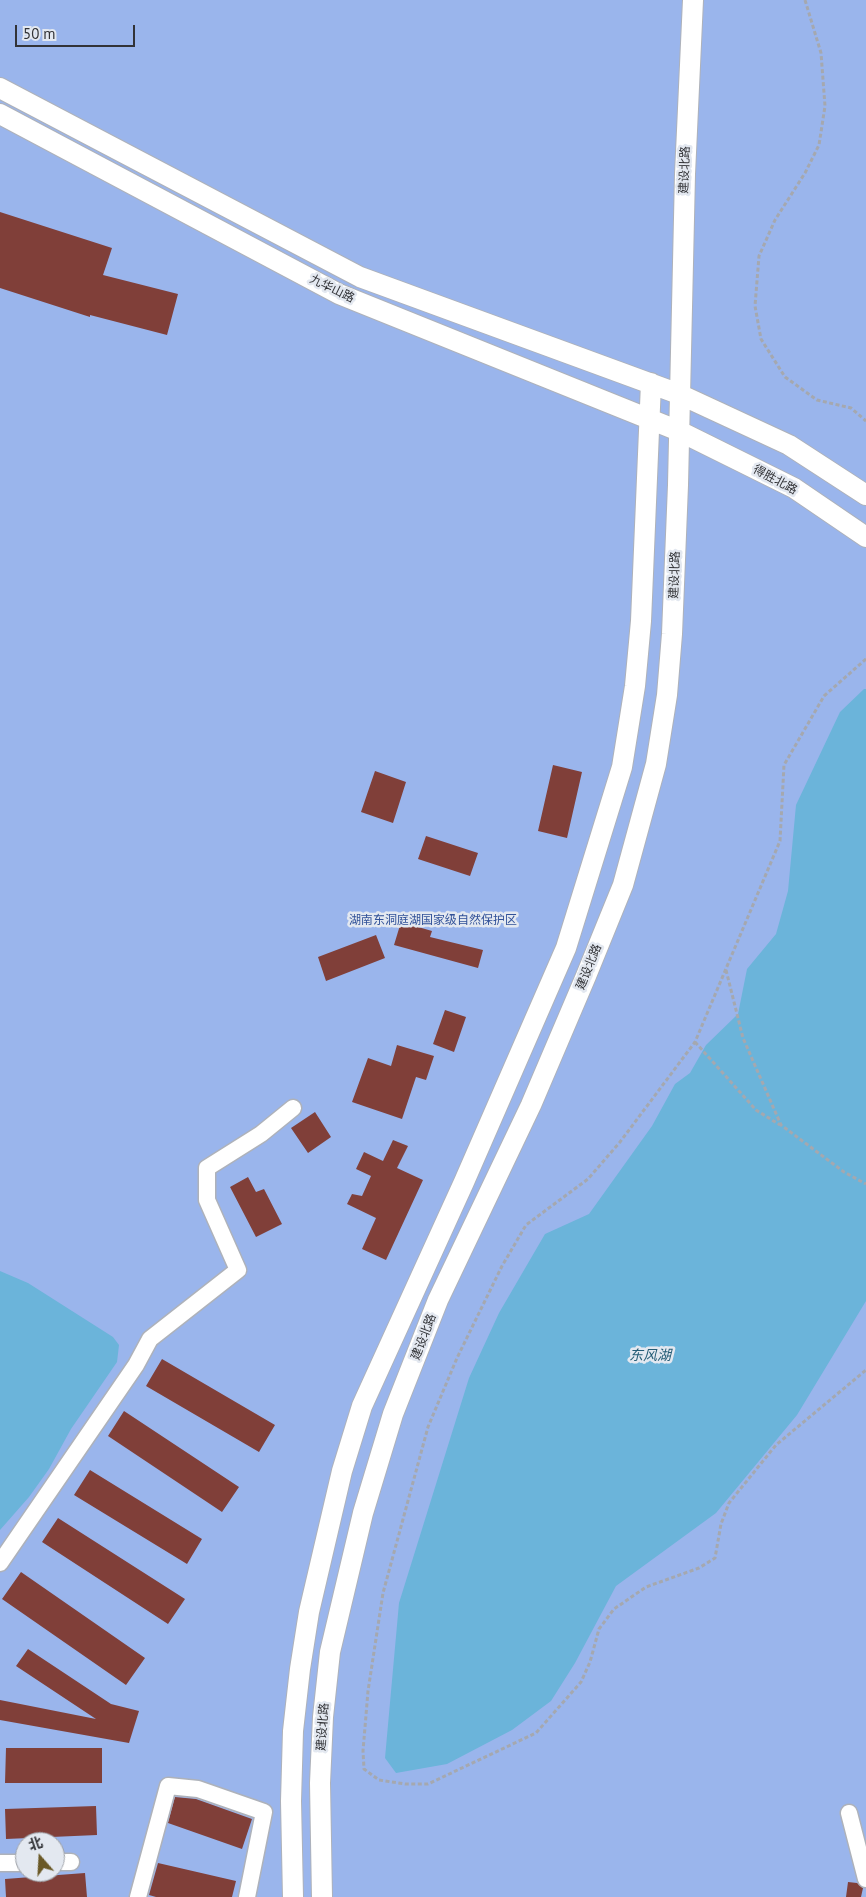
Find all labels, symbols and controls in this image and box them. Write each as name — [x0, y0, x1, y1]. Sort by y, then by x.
scale bar — [18, 15, 138, 47]
text: 50 m — [23, 24, 56, 43]
street label: 建设北路 — [677, 146, 693, 194]
street label: 九华山路 — [307, 272, 357, 306]
street label: 得胜北路 — [750, 462, 800, 498]
street label: 建设北路 — [667, 551, 683, 599]
park label: 湖南东洞庭湖国家级自然保护区 — [349, 914, 517, 928]
street label: 建设北路 — [573, 942, 605, 992]
street label: 建设北路 — [409, 1312, 439, 1362]
water label: 东风湖 — [629, 1348, 671, 1364]
street label: 建设北路 — [314, 1703, 332, 1751]
north arrow — [15, 1832, 65, 1882]
text: 北 — [26, 1833, 45, 1855]

